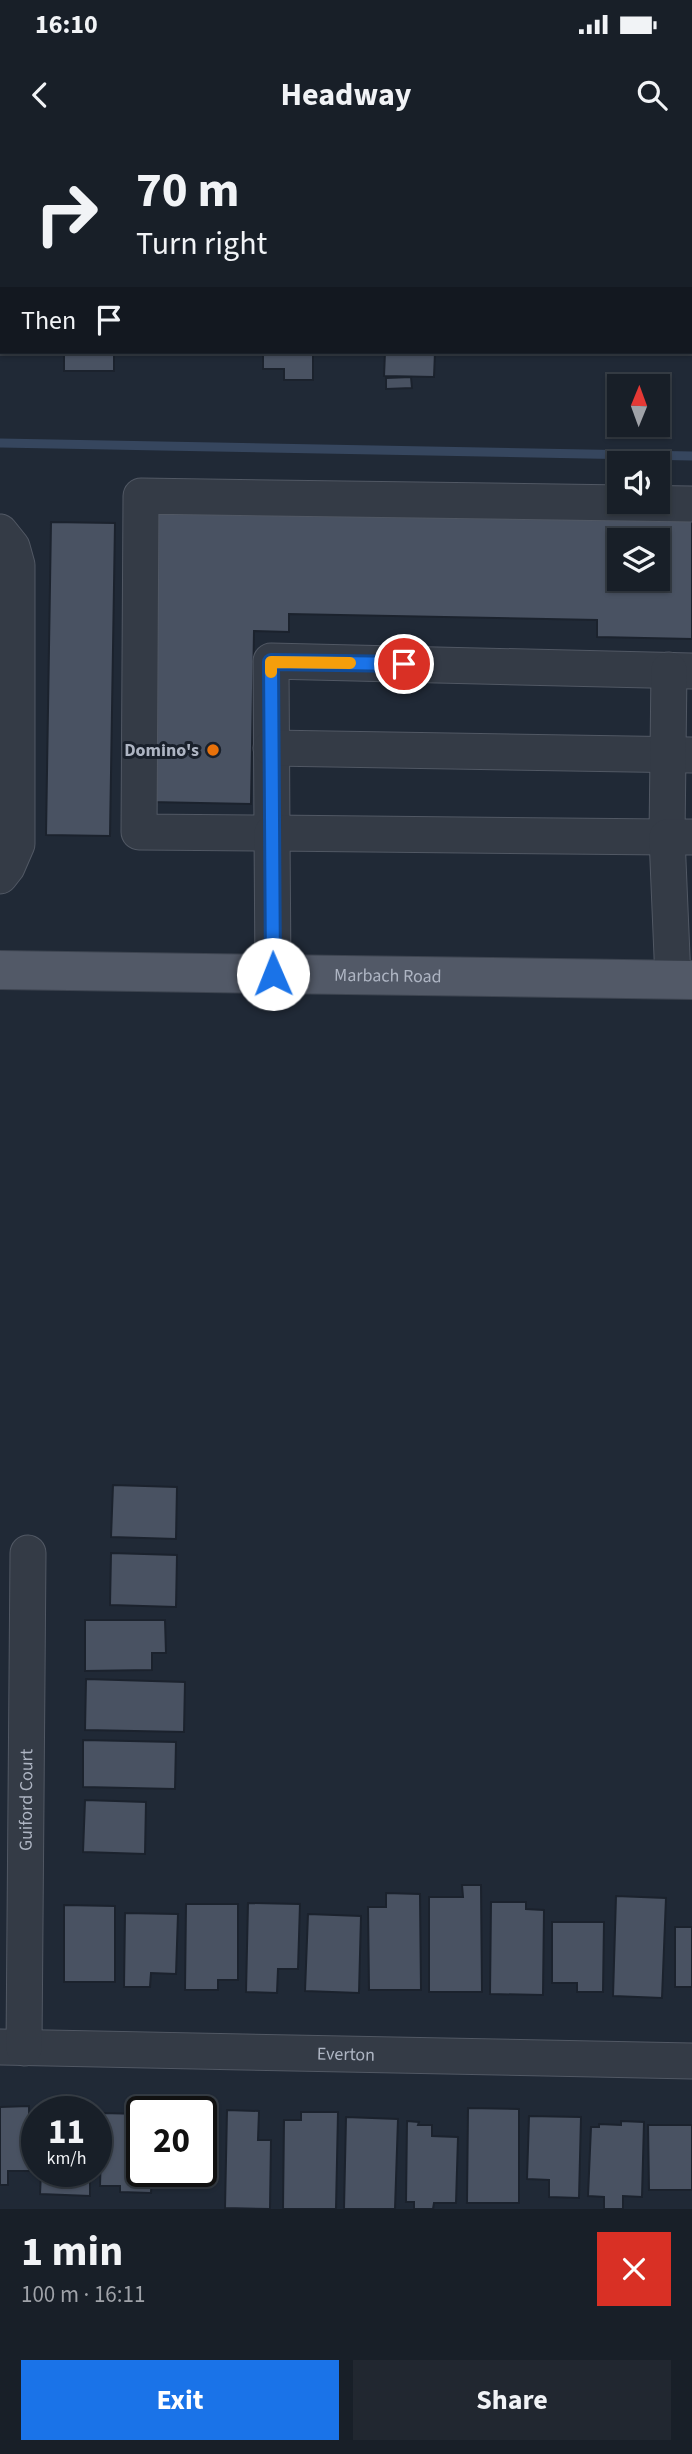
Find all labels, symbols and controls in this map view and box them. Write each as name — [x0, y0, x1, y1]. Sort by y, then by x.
text: 16:10 — [35, 6, 98, 43]
text: Headway — [280, 72, 412, 118]
icon: back — [21, 76, 59, 114]
icon: search — [633, 76, 671, 114]
text: 70 m — [136, 156, 240, 226]
icon: right — [21, 168, 112, 259]
text: Turn right — [136, 221, 267, 267]
icon: arrive — [90, 301, 128, 339]
text: Then — [21, 302, 76, 339]
north arrow — [607, 374, 670, 438]
map controls — [607, 374, 670, 591]
button: sound — [607, 451, 670, 514]
button: layers — [607, 528, 670, 591]
pin — [374, 634, 434, 694]
icon: arrive — [385, 645, 423, 683]
place label: Domino's — [124, 738, 199, 763]
marker: Domino's — [205, 742, 221, 758]
position arrow — [236, 937, 310, 1011]
street label: Marbach Road — [334, 962, 442, 989]
street label: Guiford Court — [13, 1749, 39, 1851]
street label: Everton — [317, 2041, 375, 2067]
speed limit sign: 20 — [126, 2096, 217, 2187]
text: 11 — [48, 2107, 85, 2157]
text: km/h — [47, 2146, 86, 2171]
text: 1 min — [21, 2222, 123, 2282]
button: close — [597, 2232, 671, 2306]
text: 100 m · 16:11 — [21, 2278, 145, 2311]
button: Exit — [21, 2360, 339, 2440]
button: Share — [353, 2360, 671, 2440]

